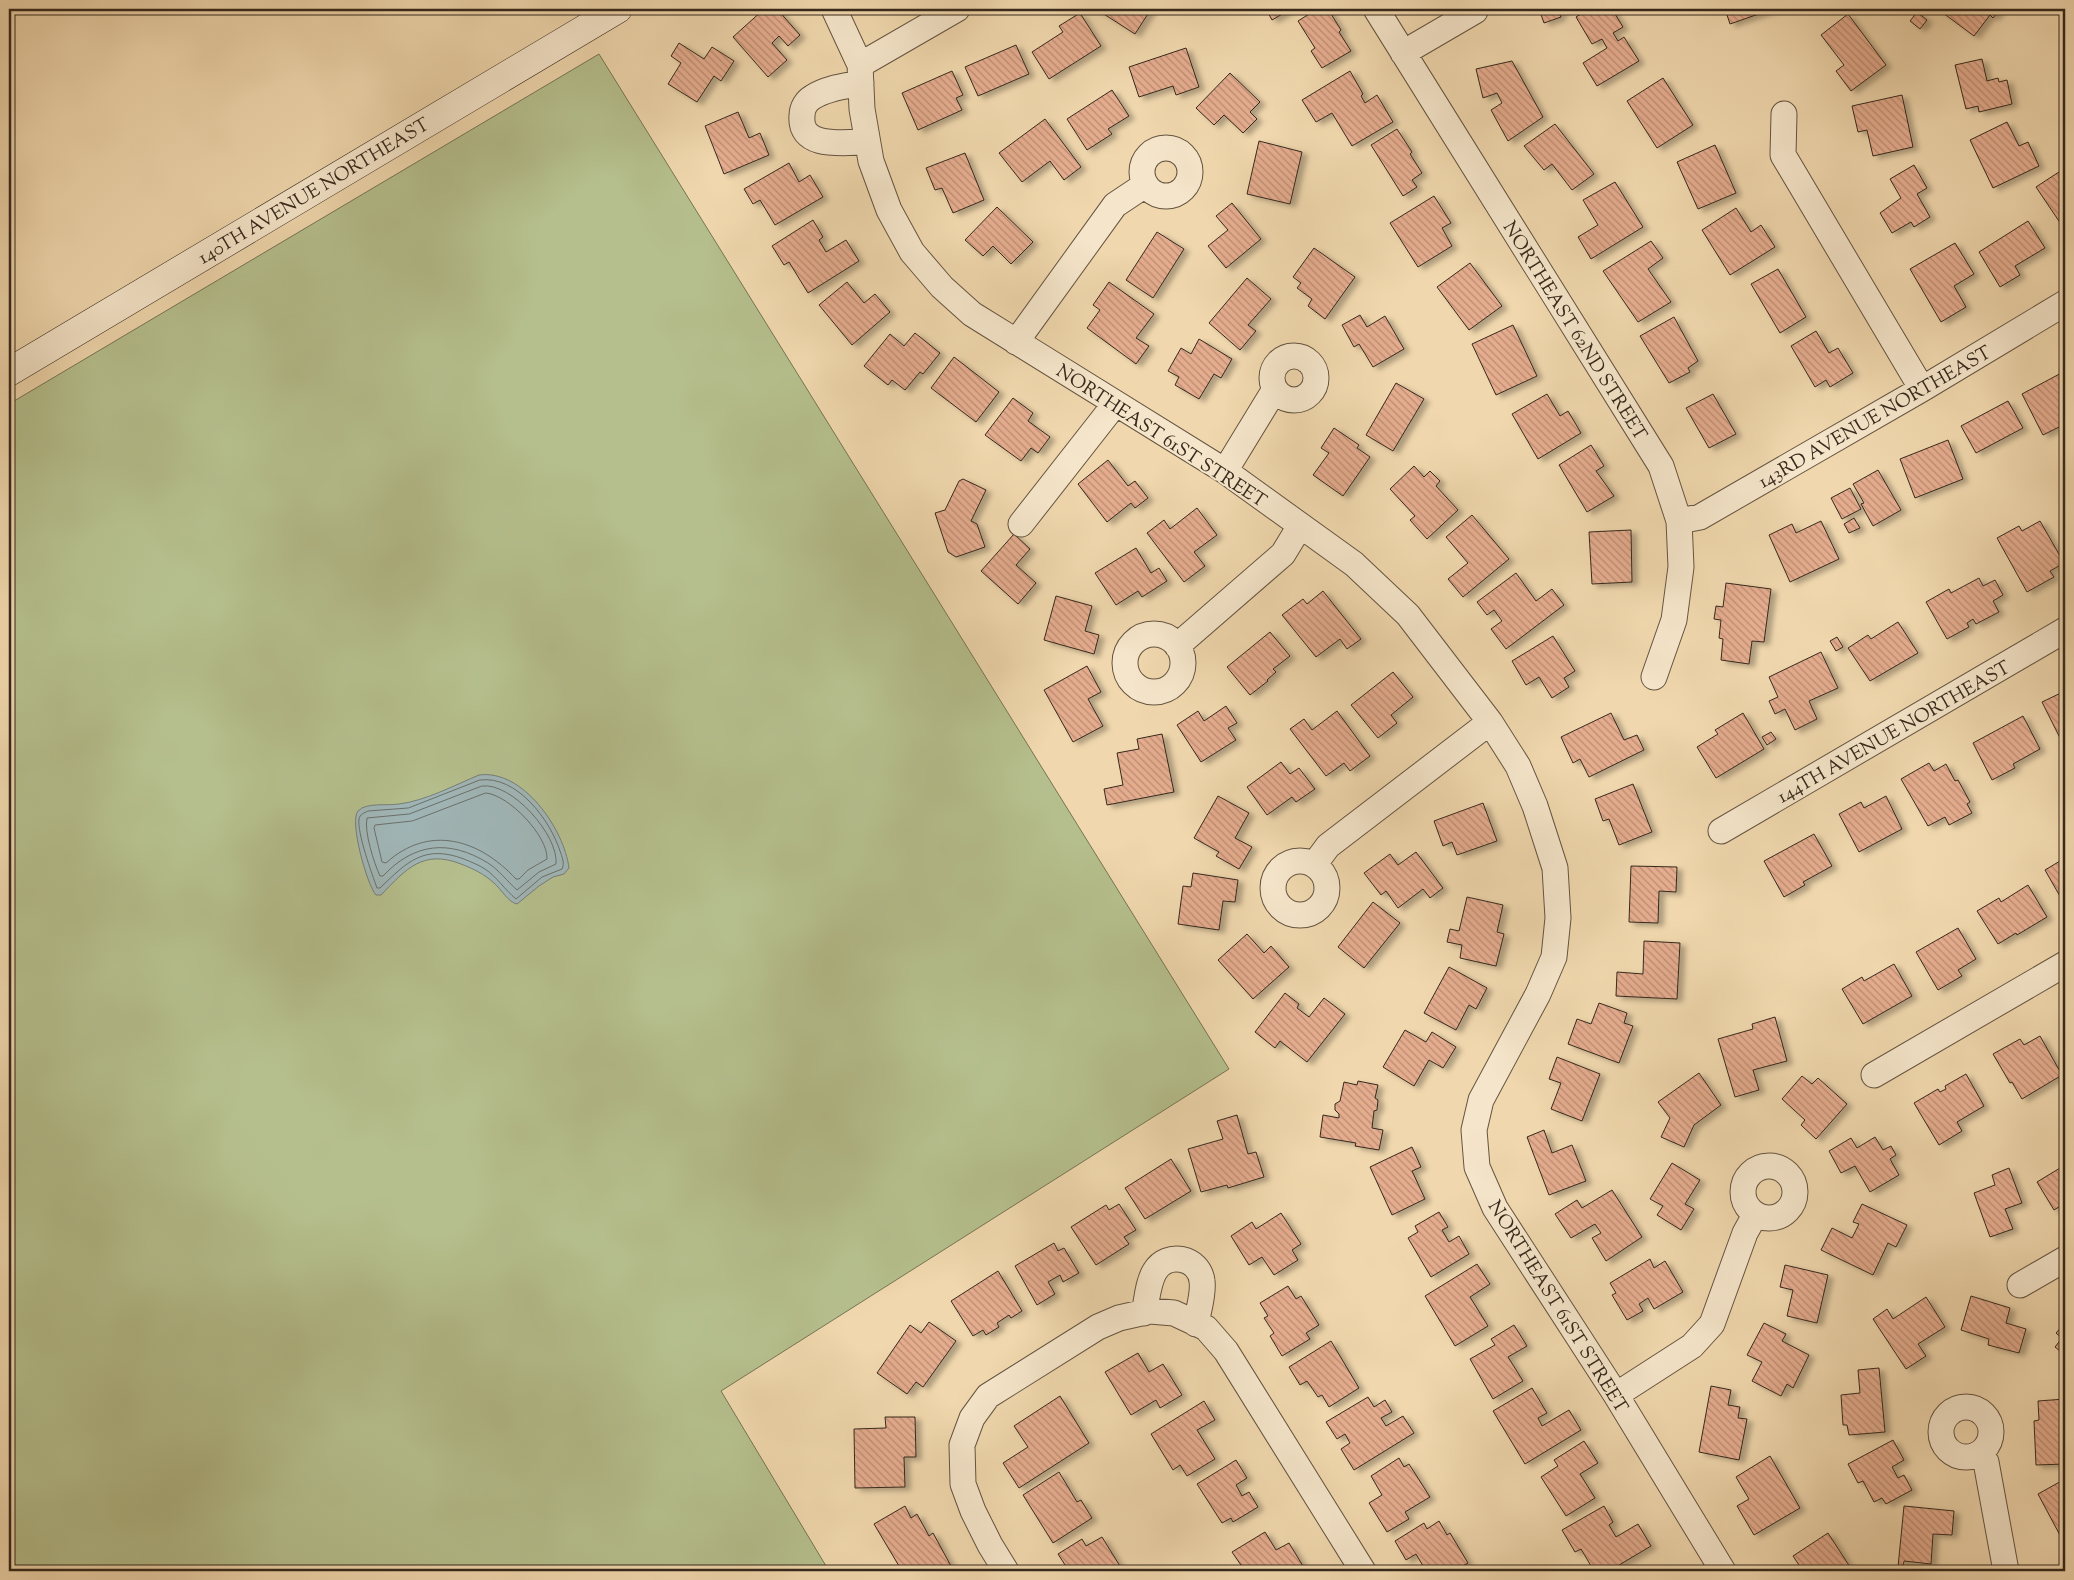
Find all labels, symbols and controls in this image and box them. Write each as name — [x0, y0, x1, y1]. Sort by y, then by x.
street label: 140TH AVENUE NORTHEAST — [194, 112, 435, 272]
street label: NORTHEAST 62ND STREET — [1495, 216, 1653, 446]
street label: 143RD AVENUE NORTHEAST — [1754, 340, 1997, 496]
street label: NORTHEAST 61ST STREET — [1050, 359, 1271, 515]
street label: 144TH AVENUE NORTHEAST — [1773, 655, 2016, 811]
street label: NORTHEAST 61ST STREET — [1480, 1196, 1634, 1419]

